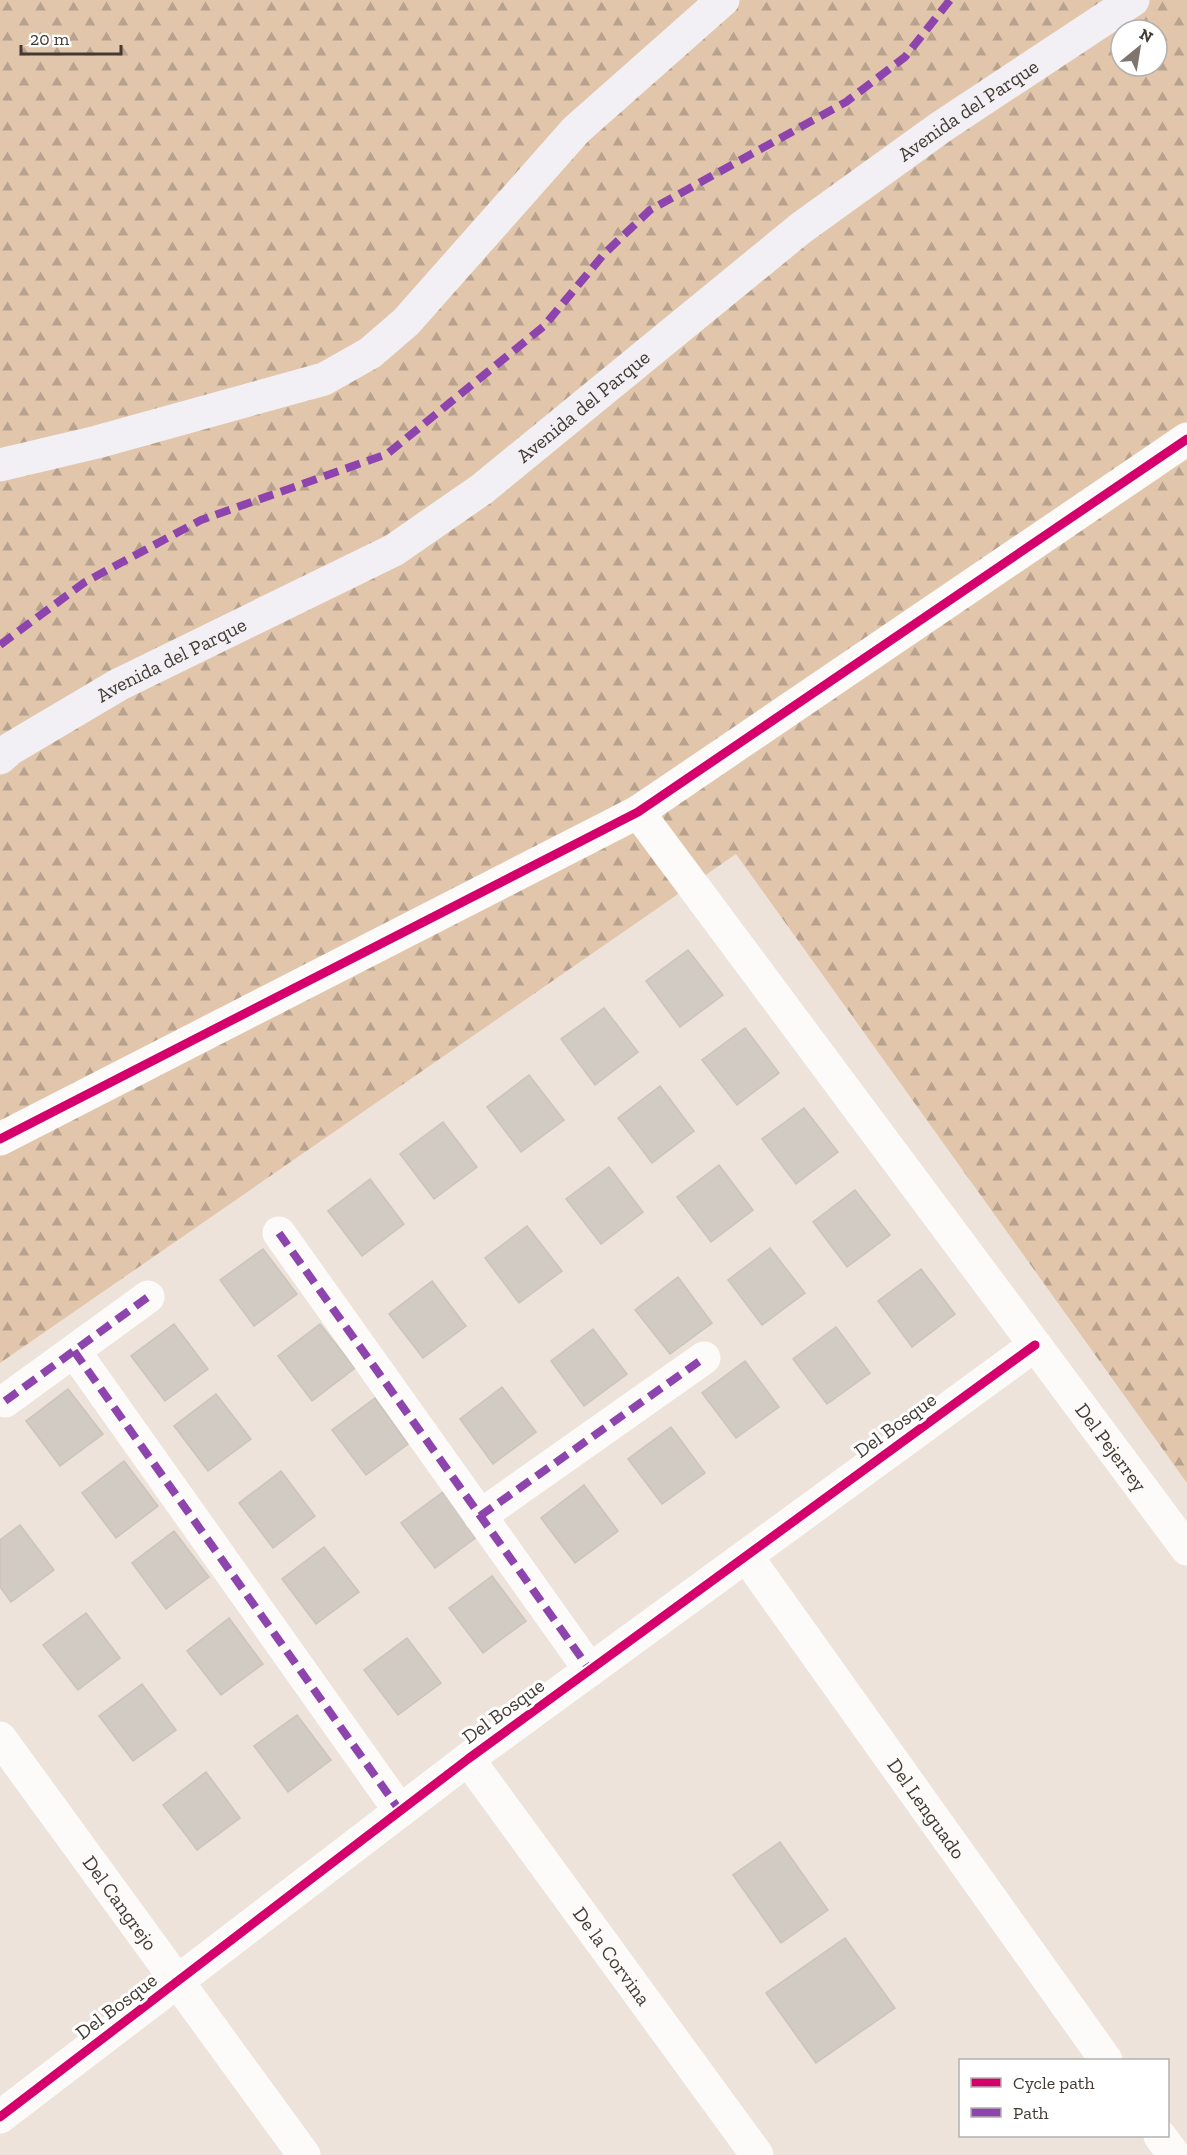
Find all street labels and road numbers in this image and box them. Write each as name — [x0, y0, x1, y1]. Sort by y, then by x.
street label: Avenida del Parque — [893, 54, 1043, 166]
street label: Avenida del Parque — [512, 345, 654, 468]
street label: Avenida del Parque — [92, 612, 250, 707]
street label: Del Bosque — [849, 1387, 941, 1463]
street label: Del Pejerrey — [1070, 1398, 1152, 1497]
street label: Del Bosque — [457, 1673, 549, 1749]
street label: Del Lenguado — [882, 1753, 971, 1864]
street label: Del Cangrejo — [78, 1851, 163, 1955]
street label: De la Corvina — [568, 1902, 656, 2010]
street label: Del Bosque — [71, 1968, 161, 2044]

